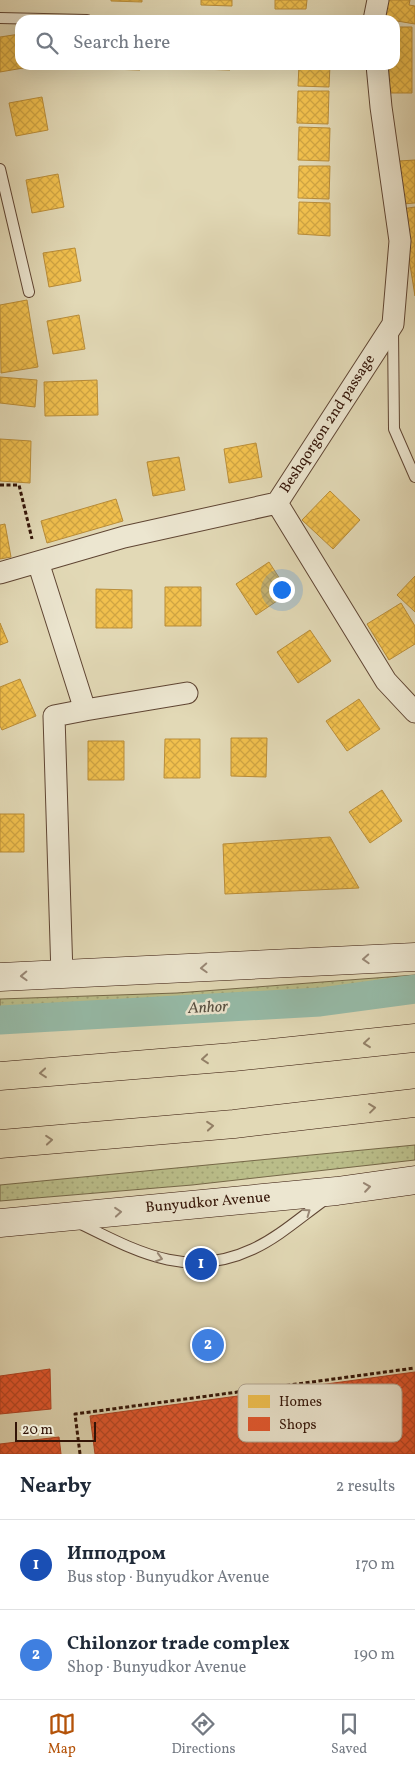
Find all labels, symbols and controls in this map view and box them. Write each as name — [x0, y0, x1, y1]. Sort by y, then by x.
search box — [15, 15, 400, 70]
icon: search — [33, 29, 61, 57]
text: Search here — [73, 30, 170, 56]
street label: Beshqorgon 2nd passage — [275, 351, 381, 497]
your location — [269, 577, 295, 603]
one-way arrow — [362, 954, 370, 965]
one-way arrow — [200, 962, 208, 973]
one-way arrow — [20, 971, 28, 982]
water label: Anhor — [186, 996, 230, 1020]
one-way arrow — [362, 1037, 370, 1048]
one-way arrow — [201, 1054, 209, 1065]
one-way arrow — [39, 1068, 47, 1079]
one-way arrow — [368, 1103, 376, 1114]
one-way arrow — [207, 1121, 215, 1132]
one-way arrow — [45, 1135, 53, 1146]
one-way arrow — [363, 1182, 371, 1193]
street label: Bunyudkor Avenue — [145, 1187, 271, 1219]
one-way arrow — [115, 1207, 123, 1218]
one-way arrow — [301, 1209, 311, 1218]
pin: 1 — [185, 1245, 217, 1283]
one-way arrow — [154, 1252, 163, 1262]
pin: 2 — [192, 1326, 224, 1364]
legend — [238, 1384, 402, 1442]
text: Homes — [279, 1393, 322, 1412]
text: Shops — [279, 1416, 317, 1435]
scale bar — [15, 1419, 96, 1442]
text: 20 m — [22, 1421, 53, 1440]
text: Nearby — [20, 1472, 91, 1501]
text: 2 results — [336, 1476, 395, 1498]
text: Ипподром — [67, 1541, 166, 1567]
text: 1 — [33, 1554, 39, 1576]
text: 170 m — [355, 1554, 395, 1576]
text: Bus stop · Bunyudkor Avenue — [67, 1567, 269, 1589]
text: Chilonzor trade complex — [67, 1631, 290, 1657]
text: 2 — [32, 1644, 40, 1666]
text: 190 m — [353, 1644, 395, 1666]
text: Shop · Bunyudkor Avenue — [67, 1657, 246, 1679]
tab: Map — [48, 1710, 76, 1759]
tab: Directions — [171, 1710, 236, 1759]
tab: Saved — [331, 1710, 367, 1759]

